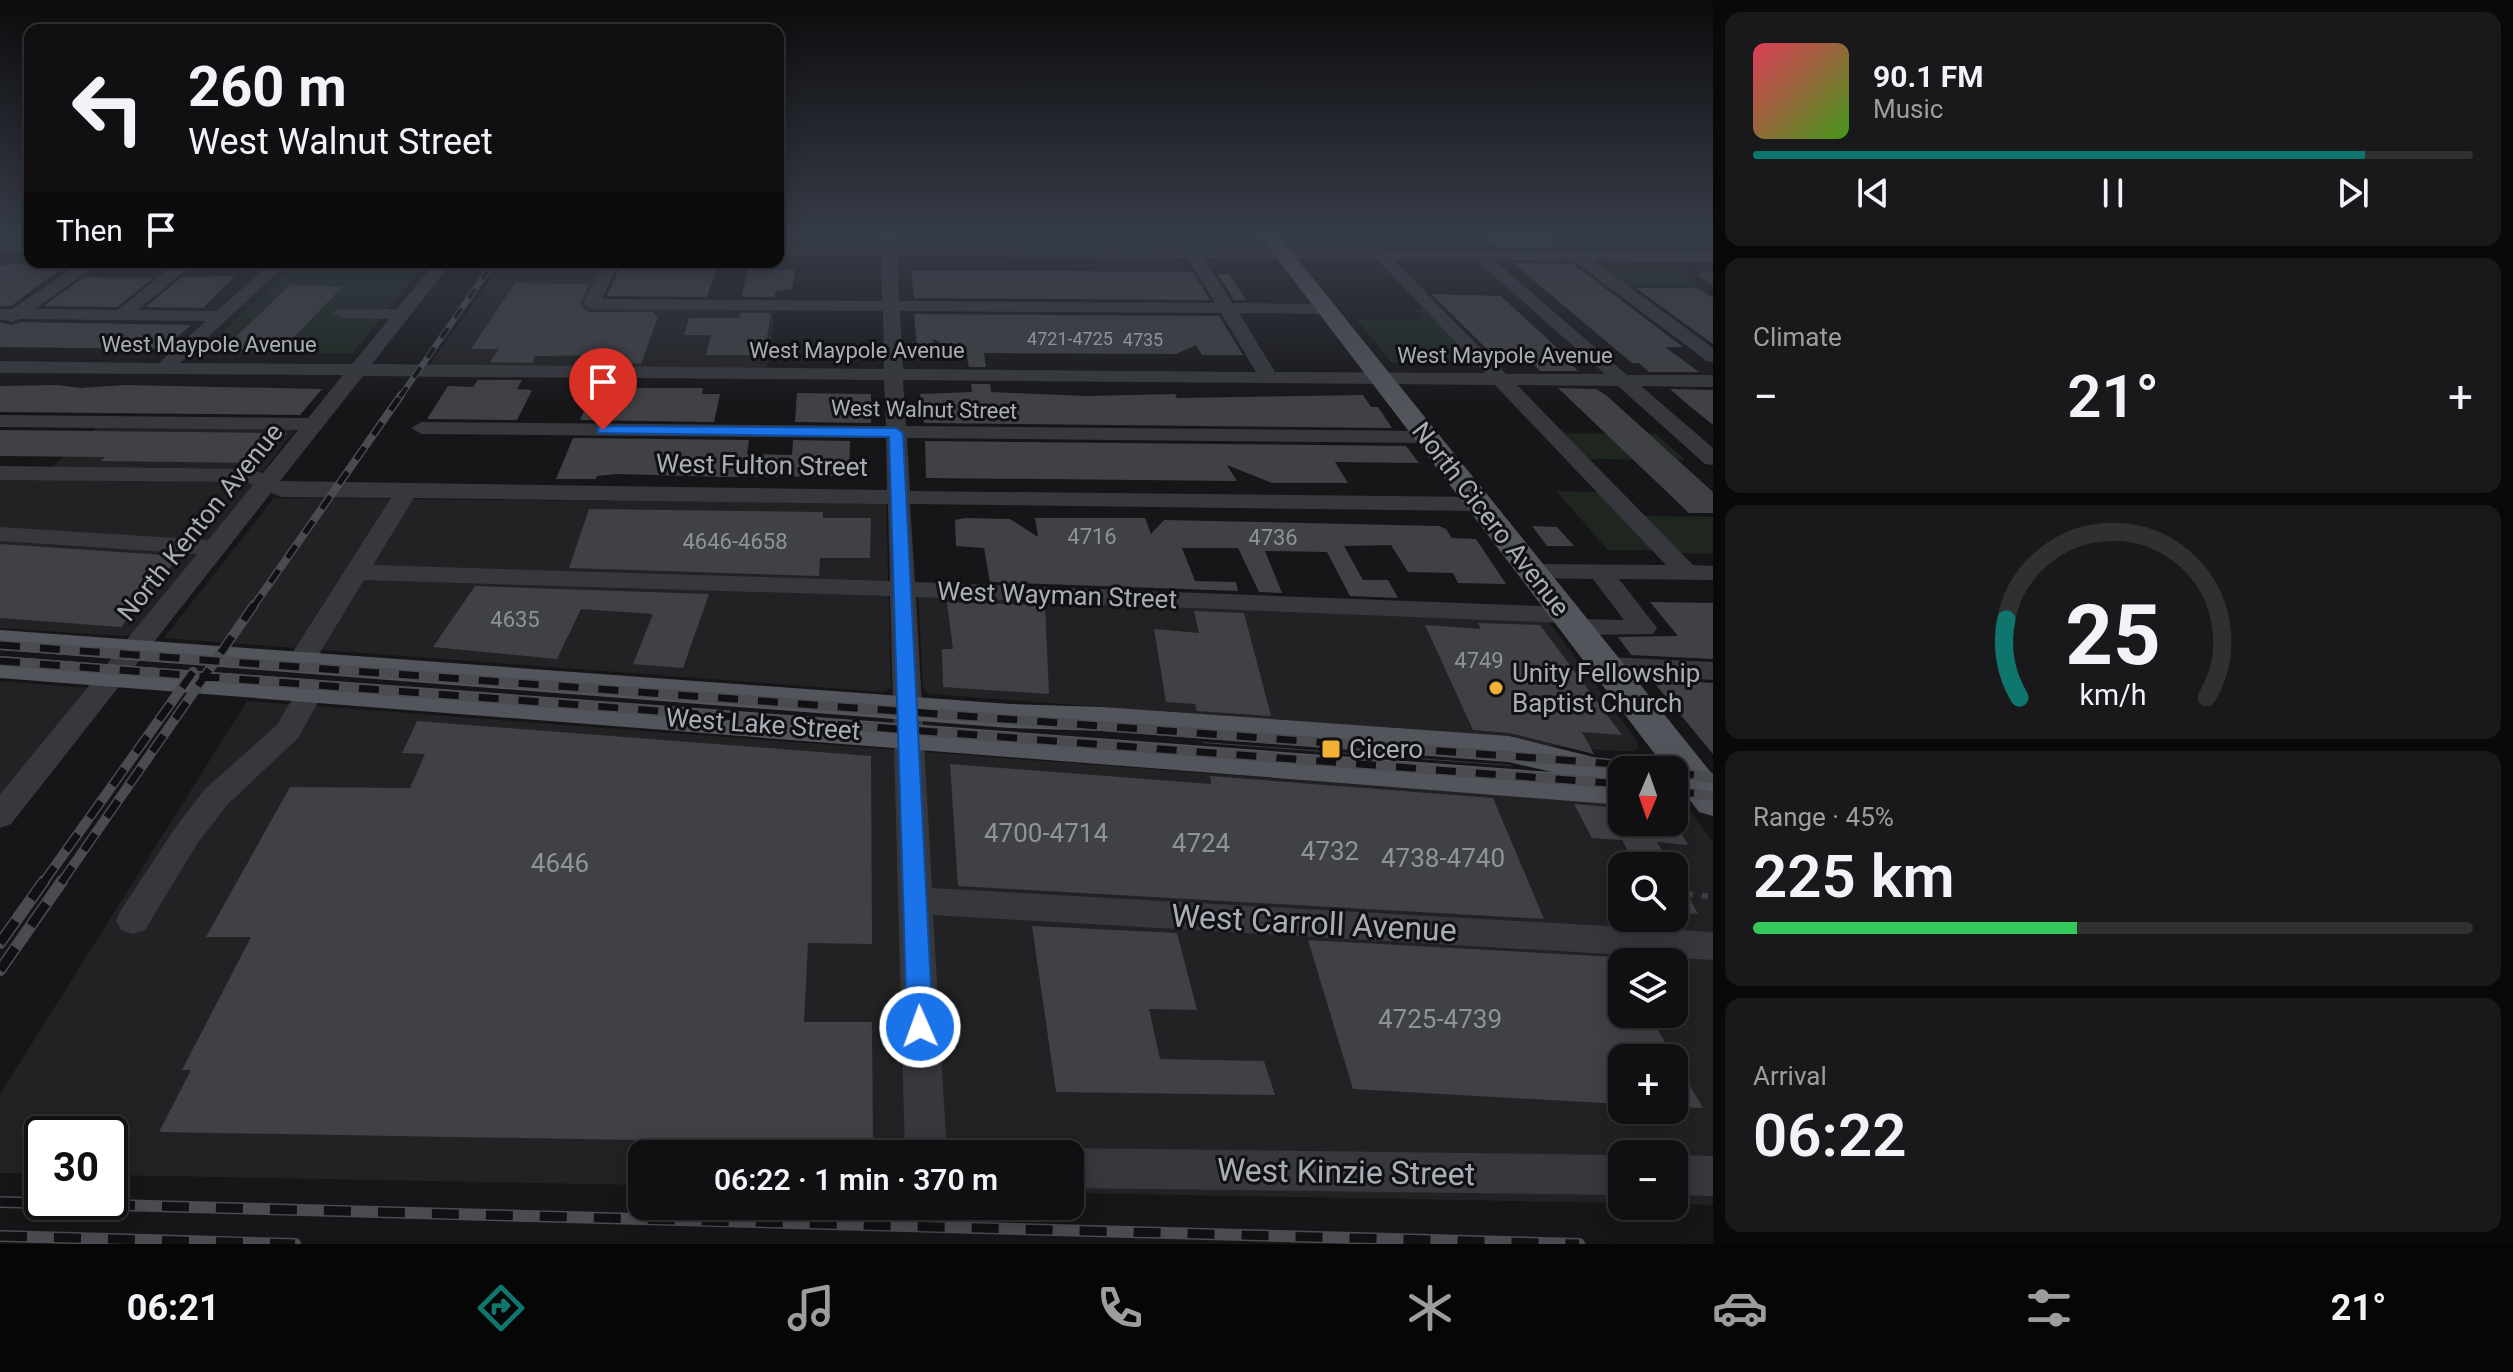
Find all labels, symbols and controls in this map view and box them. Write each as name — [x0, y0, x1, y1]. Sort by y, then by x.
text: 260 m — [188, 54, 347, 120]
icon: left — [56, 56, 160, 160]
text: 90.1 FM — [1873, 59, 1984, 94]
text: Music — [1873, 94, 1943, 124]
text: West Walnut Street — [188, 121, 493, 163]
icon: previous — [1851, 171, 1895, 215]
icon: pause — [2091, 171, 2135, 215]
icon: next — [2331, 171, 2375, 215]
icon: arrive — [139, 208, 183, 252]
text: Then — [56, 213, 123, 248]
text: Climate — [1753, 322, 1842, 352]
house number: 4721-4725 — [1027, 328, 1113, 349]
house number: 4735 — [1123, 329, 1163, 350]
street label: West Maypole Avenue — [101, 332, 317, 357]
street label: West Maypole Avenue — [749, 338, 965, 363]
street label: West Maypole Avenue — [1397, 343, 1613, 368]
pin — [569, 348, 637, 430]
icon: arrive — [581, 360, 625, 404]
text: 21° — [2067, 361, 2159, 432]
text: − — [1753, 371, 1778, 423]
text: + — [2448, 371, 2473, 423]
street label: West Walnut Street — [831, 395, 1017, 424]
street label: North Cicero Avenue — [1406, 416, 1576, 622]
street label: North Kenton Avenue — [111, 417, 289, 627]
street label: West Fulton Street — [656, 448, 868, 482]
house number: 4716 — [1067, 524, 1117, 549]
house number: 4736 — [1248, 525, 1298, 550]
house number: 4646-4658 — [683, 529, 788, 554]
street label: West Wayman Street — [937, 576, 1177, 614]
text: 25 — [2065, 587, 2161, 684]
house number: 4635 — [490, 607, 540, 632]
house number: 4749 — [1454, 648, 1504, 673]
place label: Unity Fellowship Baptist Church — [1512, 658, 1700, 718]
text: km/h — [2079, 678, 2147, 712]
marker: Unity Fellowship Baptist Church — [1487, 679, 1505, 697]
street label: West Lake Street — [665, 702, 861, 746]
place label: Cicero — [1349, 734, 1423, 764]
marker: Cicero — [1320, 738, 1342, 760]
north arrow — [1608, 756, 1688, 836]
map controls — [1608, 756, 1688, 1220]
text: Range · 45% — [1753, 802, 1894, 832]
house number: 4700-4714 — [984, 818, 1108, 848]
house number: 4724 — [1172, 828, 1231, 858]
house number: 4732 — [1301, 836, 1359, 866]
text: 225 km — [1753, 841, 1955, 912]
house number: 4738-4740 — [1381, 843, 1505, 873]
house number: 4646 — [531, 848, 589, 878]
button: search — [1608, 852, 1688, 932]
street label: West Carroll Avenue — [1170, 897, 1458, 949]
button: layers — [1608, 948, 1688, 1028]
position arrow — [878, 985, 962, 1069]
house number: 4725-4739 — [1378, 1004, 1502, 1034]
button: + — [1608, 1044, 1688, 1124]
text: Arrival — [1753, 1061, 1827, 1091]
text: 06:22 — [1753, 1100, 1906, 1171]
speed limit sign: 30 — [24, 1116, 128, 1220]
button: − — [1608, 1140, 1688, 1220]
street label: West Kinzie Street — [1217, 1151, 1475, 1193]
text: 06:22 · 1 min · 370 m — [714, 1162, 998, 1197]
icon: directions — [473, 1280, 529, 1336]
icon: music — [783, 1280, 839, 1336]
icon: phone — [1092, 1280, 1148, 1336]
icon: climate — [1402, 1280, 1458, 1336]
icon: car — [1712, 1280, 1768, 1336]
icon: filters — [2021, 1280, 2077, 1336]
text: 06:21 — [127, 1287, 220, 1329]
text: 21° — [2331, 1287, 2386, 1329]

